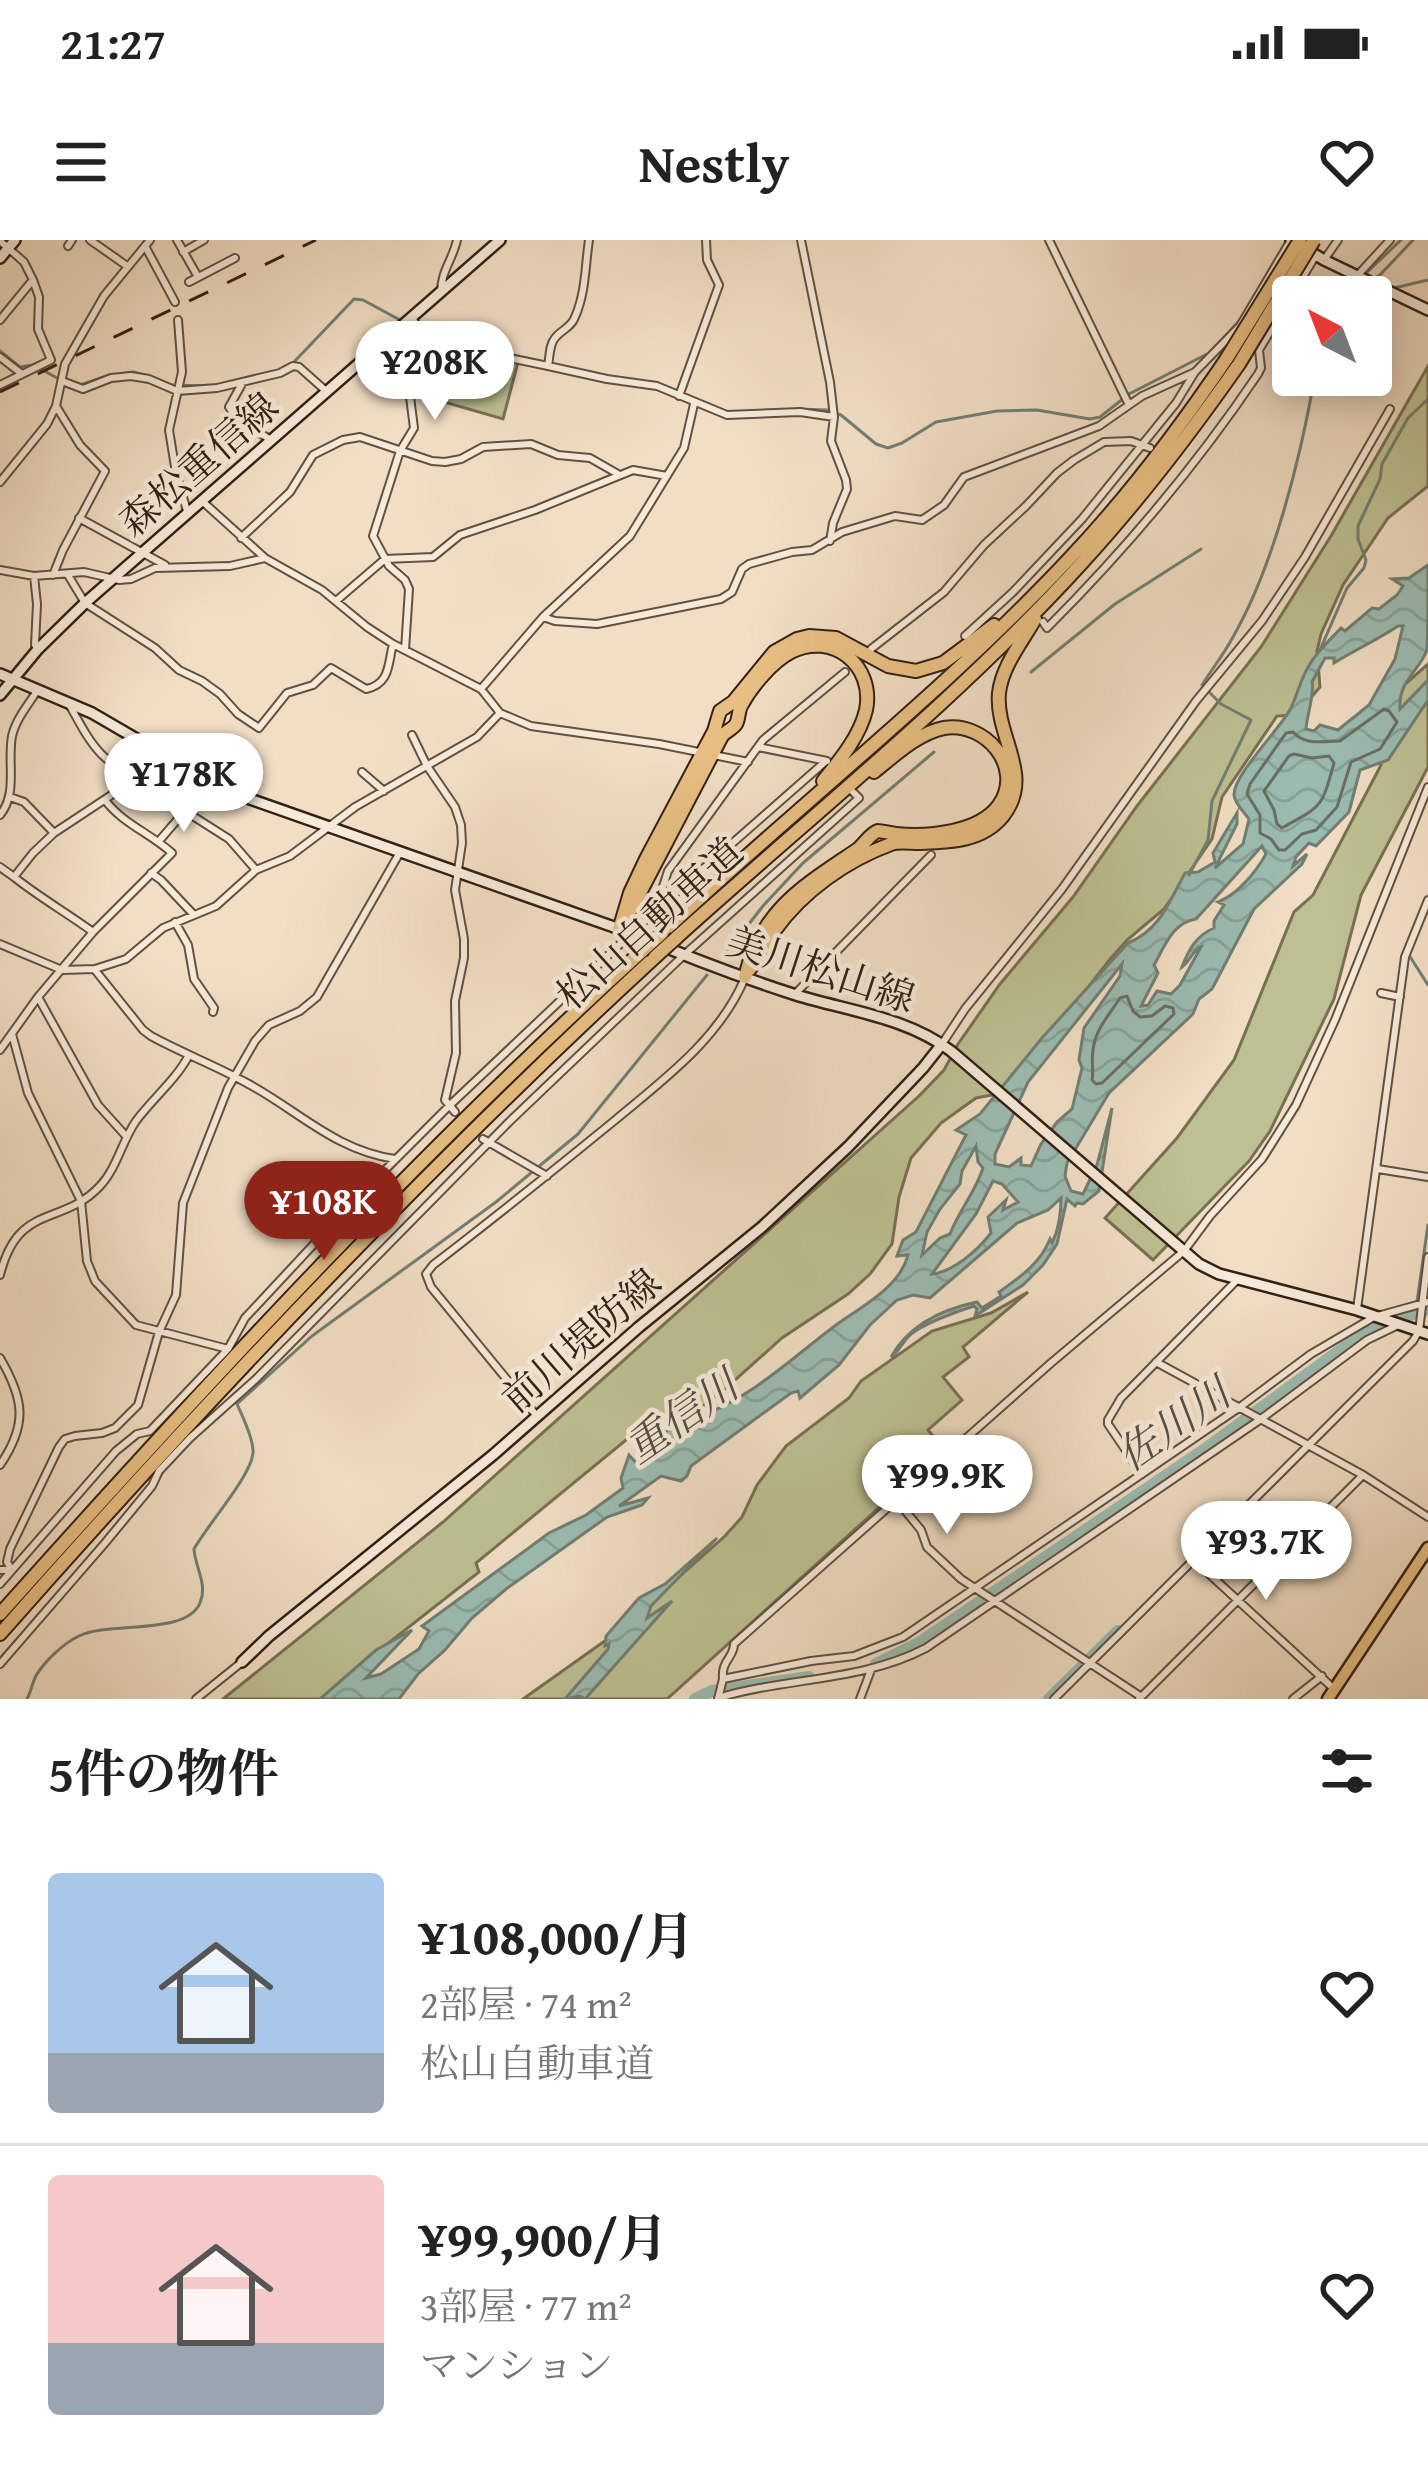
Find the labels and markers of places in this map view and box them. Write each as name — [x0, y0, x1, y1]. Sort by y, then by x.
pin: ¥208K — [351, 321, 519, 423]
pin: ¥178K — [100, 733, 268, 835]
pin: ¥108K — [240, 1161, 408, 1263]
pin: ¥99.9K — [849, 1435, 1045, 1537]
pin: ¥93.7K — [1168, 1501, 1364, 1603]

